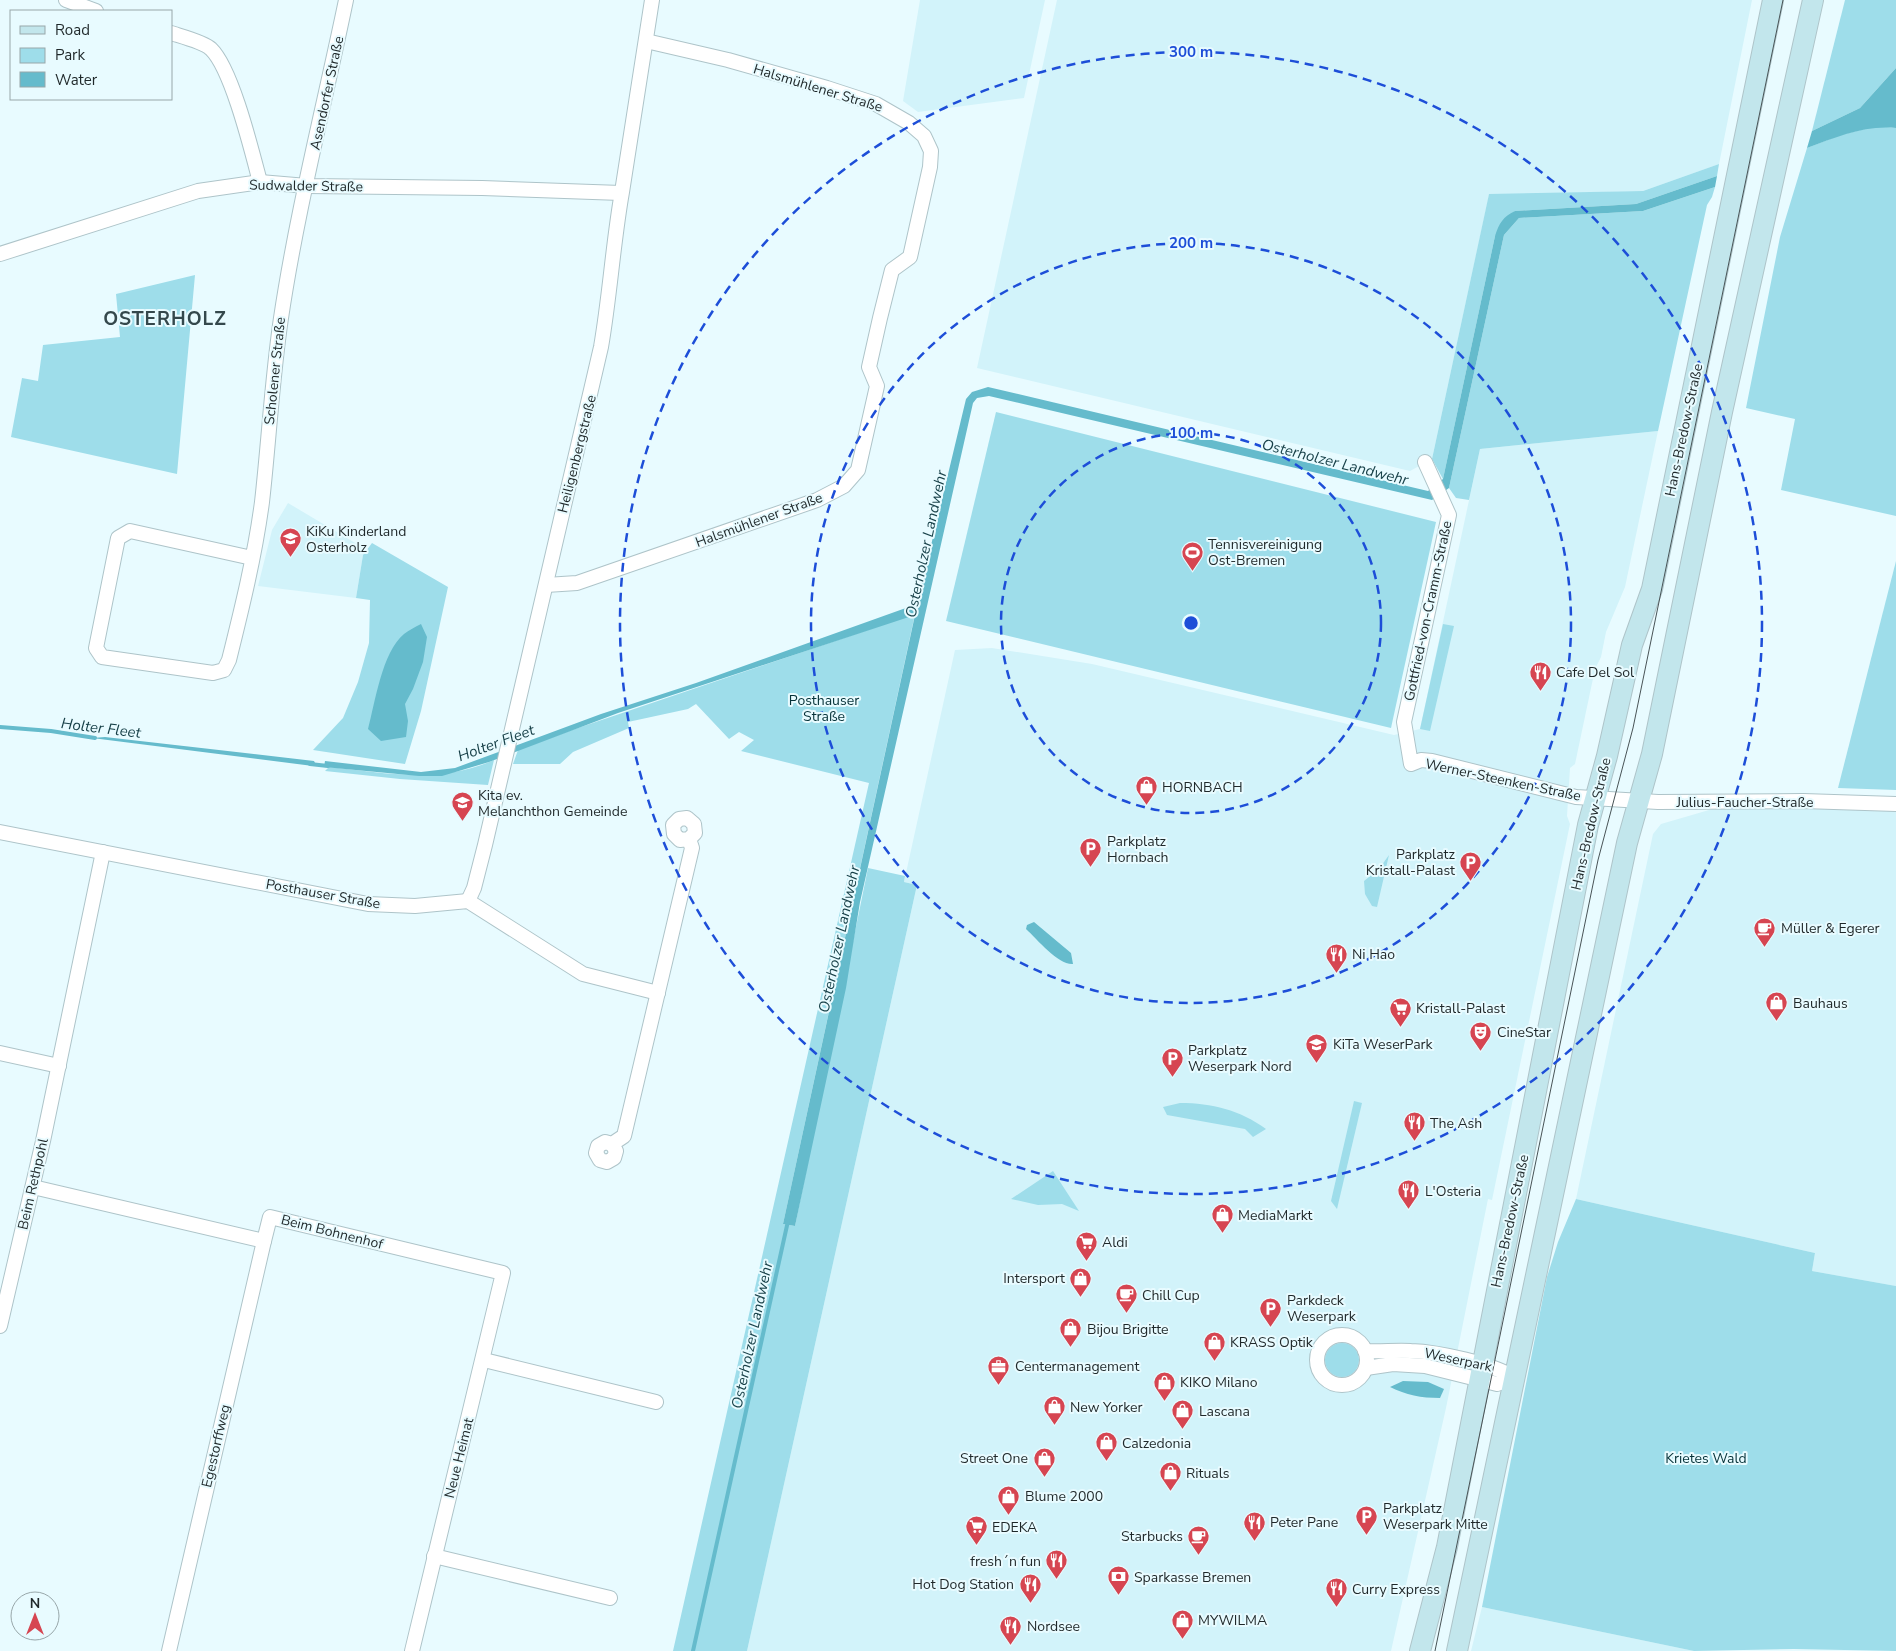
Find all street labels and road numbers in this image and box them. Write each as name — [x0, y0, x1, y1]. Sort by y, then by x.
street label: Asendorfer Straße — [306, 34, 348, 152]
street label: Halsmühlener Straße — [751, 59, 885, 117]
street label: Sudwalder Straße — [249, 176, 363, 196]
street label: Scholener Straße — [260, 316, 290, 426]
street label: Hans-Bredow-Straße — [1661, 362, 1707, 498]
street label: Heiligenbergstraße — [553, 393, 601, 515]
street label: Halsmühlener Straße — [693, 488, 825, 552]
street label: Gottfried-von-Cramm-Straße — [1400, 519, 1456, 703]
street label: Werner-Steenken-Straße — [1423, 754, 1583, 806]
street label: Hans-Bredow-Straße — [1567, 756, 1615, 892]
street label: Julius-Faucher-Straße — [1675, 793, 1814, 812]
street label: Posthauser Straße — [264, 875, 382, 913]
street label: Beim Rethpohl — [13, 1136, 53, 1232]
street label: Hans-Bredow-Straße — [1487, 1153, 1533, 1289]
street label: Beim Bohnenhof — [279, 1210, 385, 1254]
street label: Weserpark — [1422, 1344, 1495, 1377]
street label: Egestorffweg — [197, 1403, 235, 1489]
street label: Neue Heimat — [440, 1416, 478, 1500]

